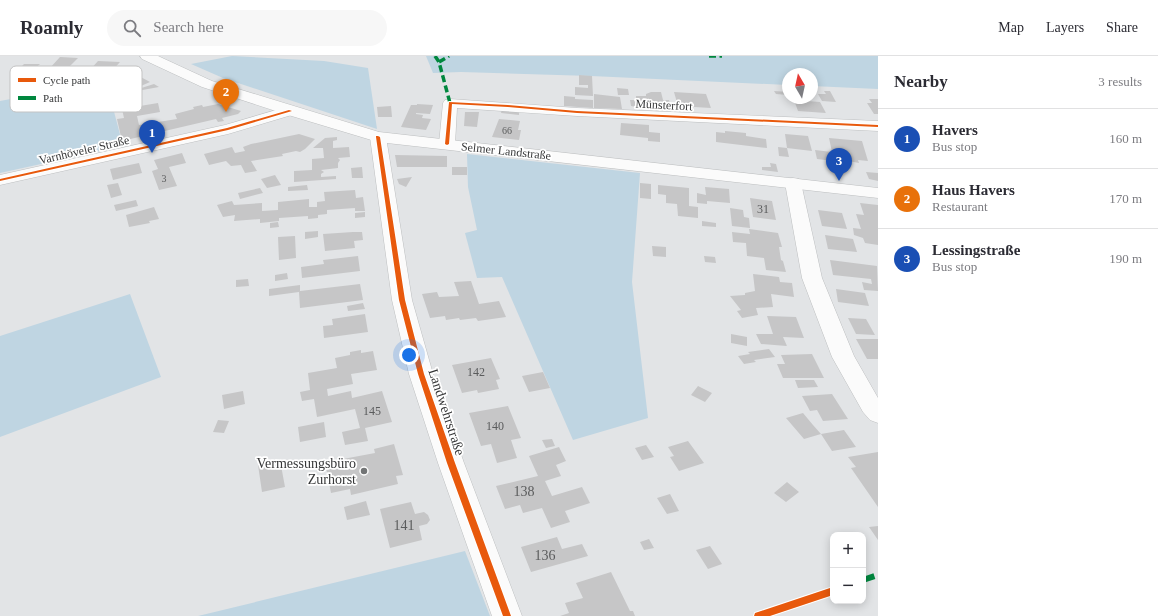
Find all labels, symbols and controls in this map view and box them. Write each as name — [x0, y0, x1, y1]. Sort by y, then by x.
search box — [107, 10, 387, 46]
text: Roamly — [20, 17, 83, 38]
icon: search — [121, 17, 143, 39]
text: Search here — [153, 19, 224, 35]
text: Map — [998, 20, 1024, 35]
text: Layers — [1046, 20, 1084, 35]
text: Share — [1106, 20, 1138, 35]
legend — [10, 66, 142, 112]
north arrow — [782, 68, 818, 104]
text: Nearby — [894, 72, 948, 91]
text: Cycle path — [43, 74, 91, 86]
text: 3 results — [1098, 74, 1142, 89]
pin: 2 — [213, 79, 239, 112]
text: Path — [43, 92, 63, 104]
street label: Münsterfort — [635, 97, 694, 114]
pin: 1 — [139, 120, 165, 153]
text: Havers — [932, 122, 978, 138]
house number: 66 — [502, 125, 512, 136]
text: 1 — [904, 131, 910, 146]
text: 160 m — [1109, 131, 1142, 146]
street label: Varnhöveler Straße — [37, 133, 131, 167]
street label: Selmer Landstraße — [460, 139, 552, 163]
text: Bus stop — [932, 139, 977, 154]
pin: 3 — [826, 148, 852, 181]
house number: 3 — [162, 173, 167, 184]
text: Haus Havers — [932, 182, 1015, 198]
text: 2 — [904, 191, 910, 206]
text: 170 m — [1109, 191, 1142, 206]
text: Restaurant — [932, 199, 988, 214]
house number: 31 — [757, 202, 769, 216]
text: Lessingstraße — [932, 242, 1020, 258]
text: 3 — [904, 251, 910, 266]
text: 190 m — [1109, 251, 1142, 266]
text: Bus stop — [932, 259, 977, 274]
your location — [399, 345, 419, 365]
house number: 142 — [467, 365, 485, 379]
street label: Landwehrstraße — [425, 367, 468, 457]
house number: 145 — [363, 404, 381, 418]
house number: 140 — [486, 419, 504, 433]
place label: Vermessungsbüro Zurhorst — [256, 456, 356, 487]
marker: Vermessungsbüro Zurhorst — [359, 466, 369, 476]
house number: 138 — [514, 484, 535, 499]
house number: 141 — [394, 518, 415, 533]
map controls — [830, 532, 866, 604]
button: + — [830, 532, 866, 568]
house number: 136 — [535, 548, 556, 563]
button: − — [830, 568, 866, 604]

